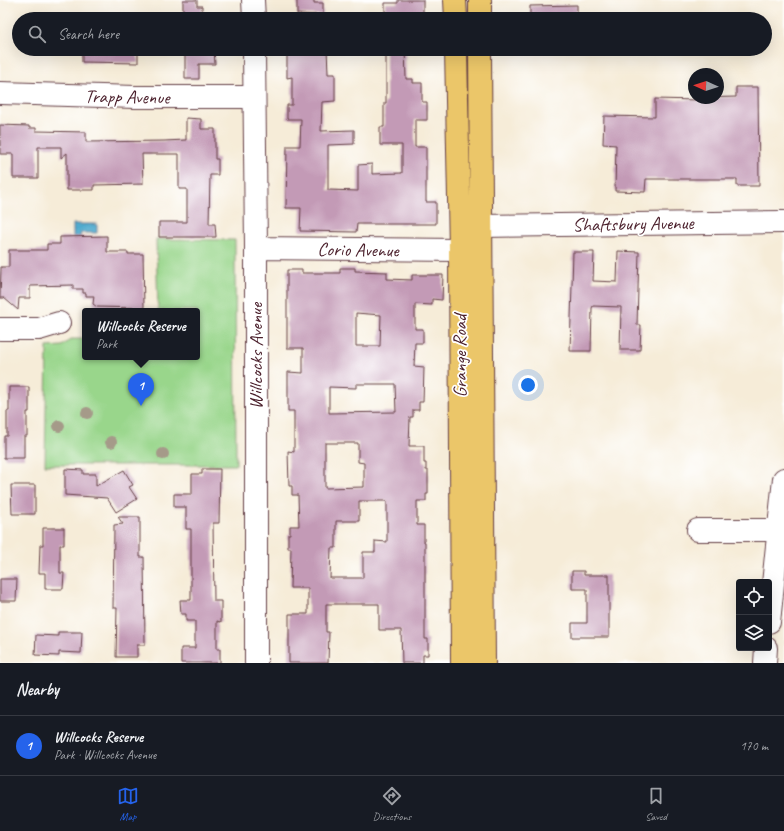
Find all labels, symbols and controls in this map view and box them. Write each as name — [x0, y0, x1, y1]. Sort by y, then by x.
search box — [12, 12, 772, 56]
icon: search — [26, 23, 48, 45]
text: Search here — [58, 25, 119, 44]
north arrow — [688, 68, 724, 104]
street label: Trapp Avenue — [84, 84, 171, 110]
street label: Shaftsbury Avenue — [572, 211, 696, 237]
street label: Corio Avenue — [317, 237, 401, 263]
street label: Willcocks Avenue — [244, 301, 268, 409]
popup — [82, 308, 200, 360]
street label: Grange Road — [448, 311, 472, 397]
text: Willcocks Reserve — [96, 317, 186, 336]
text: Park — [96, 336, 117, 352]
pin: 1 — [128, 373, 154, 406]
your location — [518, 375, 538, 395]
map controls — [736, 579, 772, 651]
button: locate — [736, 579, 772, 615]
button: layers — [736, 615, 772, 651]
text: Nearby — [16, 679, 59, 700]
text: Willcocks Reserve — [54, 728, 143, 747]
text: 1 — [26, 738, 32, 754]
text: 170 m — [740, 738, 768, 754]
text: Park · Willcocks Avenue — [54, 747, 156, 763]
tab: Map — [117, 785, 139, 823]
tab: Directions — [373, 785, 411, 823]
tab: Saved — [645, 785, 667, 823]

